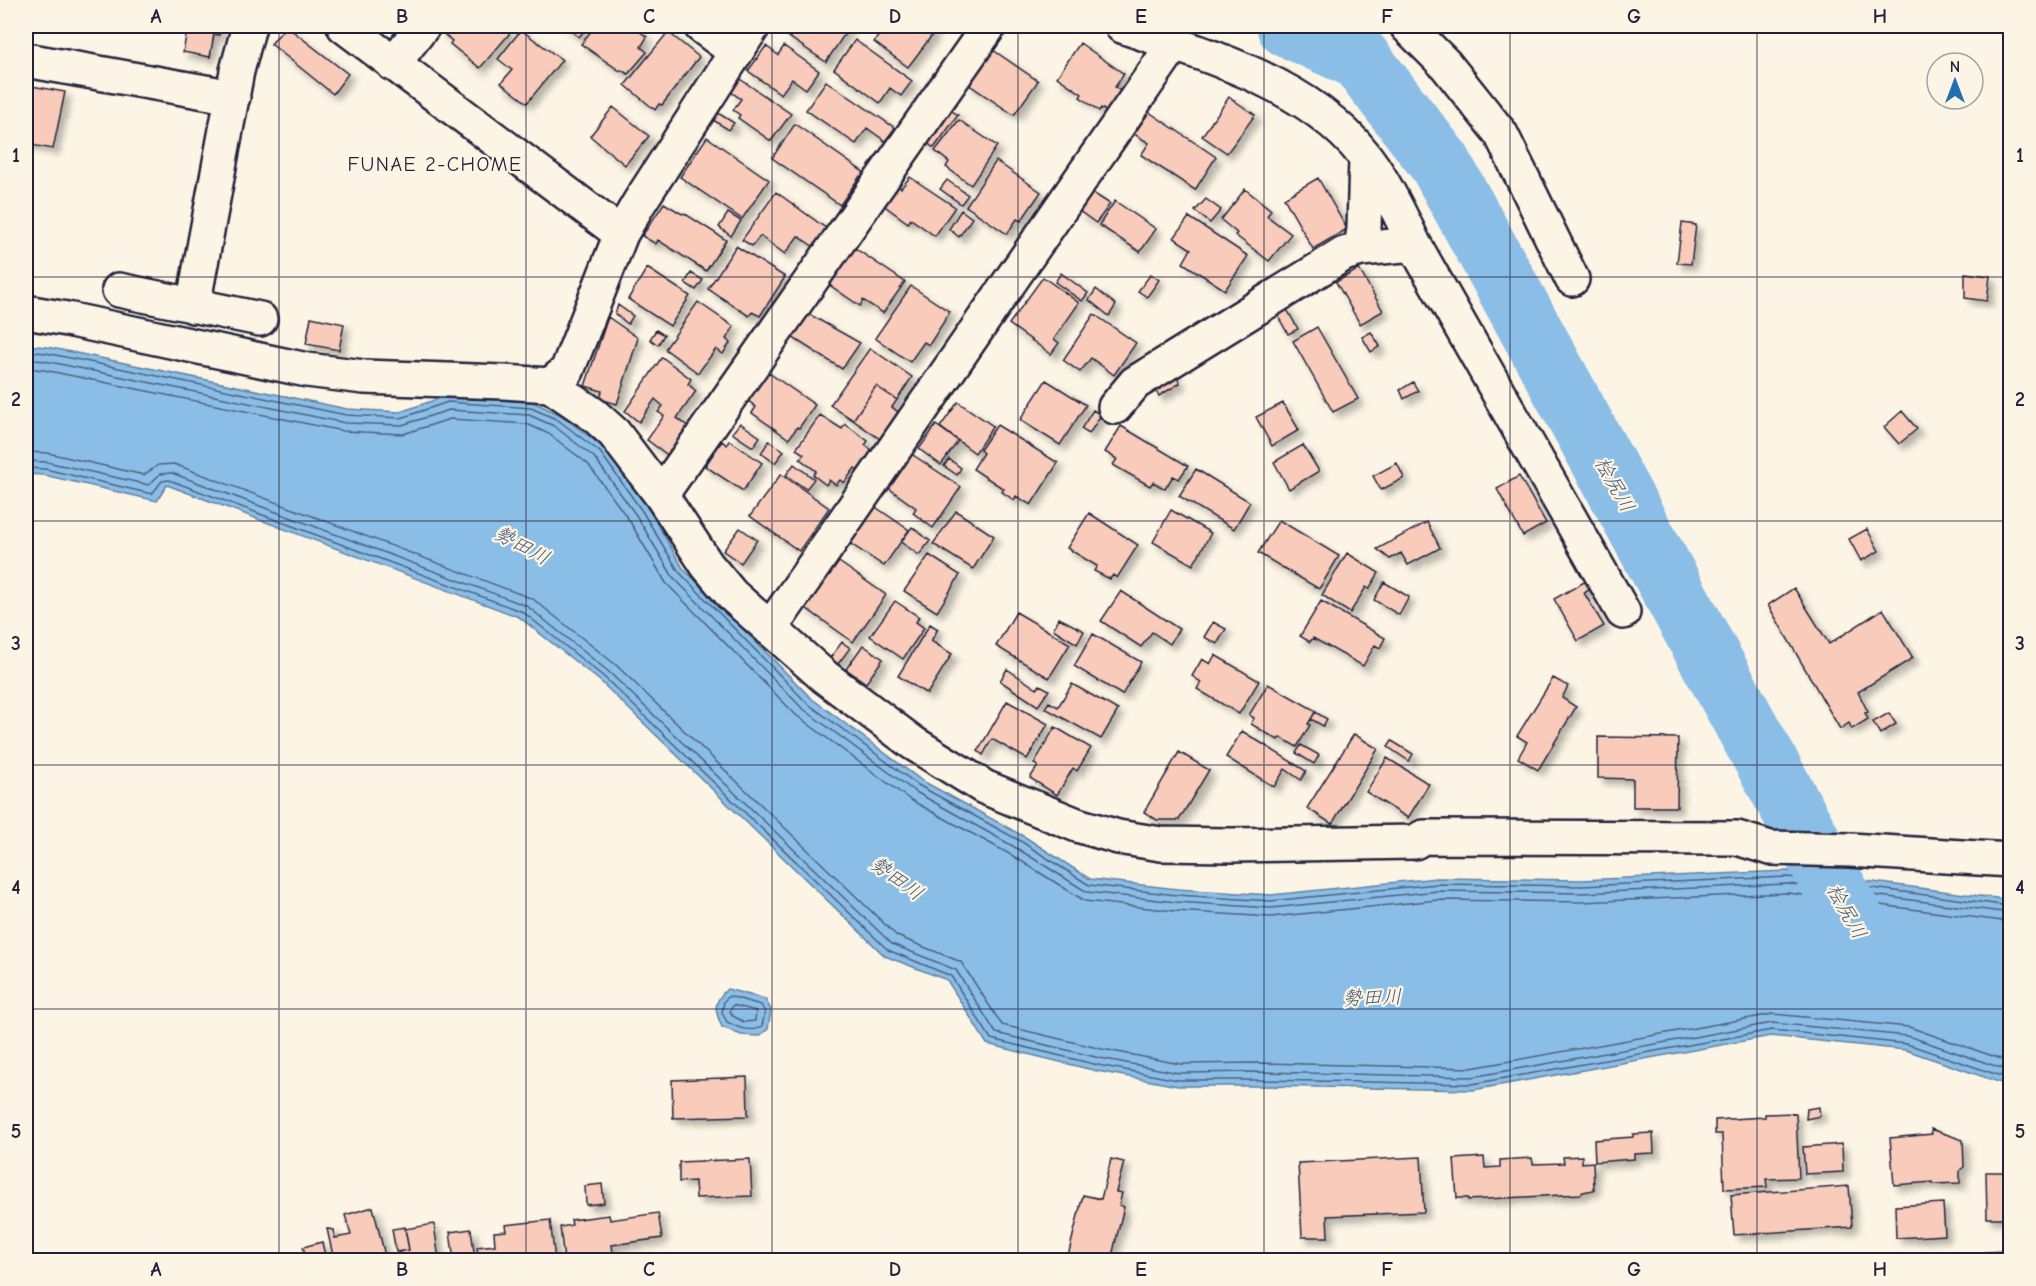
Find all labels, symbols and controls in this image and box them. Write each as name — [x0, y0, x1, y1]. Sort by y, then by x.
text: A — [150, 5, 162, 28]
text: B — [396, 5, 408, 28]
text: C — [643, 5, 655, 28]
text: D — [889, 5, 901, 28]
text: E — [1135, 5, 1147, 28]
text: F — [1381, 5, 1393, 28]
text: G — [1627, 5, 1641, 28]
text: H — [1873, 5, 1887, 28]
north arrow — [1925, 51, 1985, 111]
text: N — [1950, 58, 1960, 76]
text: 1 — [12, 144, 20, 167]
text: 1 — [2016, 144, 2024, 167]
district label: FUNAE 2-CHOME — [347, 153, 523, 176]
text: 2 — [11, 388, 21, 411]
text: 2 — [2015, 388, 2025, 411]
water label: 桧尻川 — [1590, 452, 1639, 516]
water label: 勢田川 — [490, 521, 554, 570]
text: 3 — [11, 632, 21, 655]
text: 3 — [2015, 632, 2025, 655]
water label: 勢田川 — [866, 851, 928, 905]
text: 4 — [11, 876, 21, 899]
text: 4 — [2015, 876, 2025, 899]
water label: 桧尻川 — [1822, 879, 1871, 943]
water label: 勢田川 — [1342, 985, 1402, 1010]
text: 5 — [11, 1120, 21, 1143]
text: 5 — [2015, 1120, 2025, 1143]
text: A — [150, 1258, 162, 1281]
text: B — [396, 1258, 408, 1281]
text: C — [643, 1258, 655, 1281]
text: D — [889, 1258, 901, 1281]
text: E — [1135, 1258, 1147, 1281]
text: F — [1381, 1258, 1393, 1281]
text: G — [1627, 1258, 1641, 1281]
text: H — [1873, 1258, 1887, 1281]

